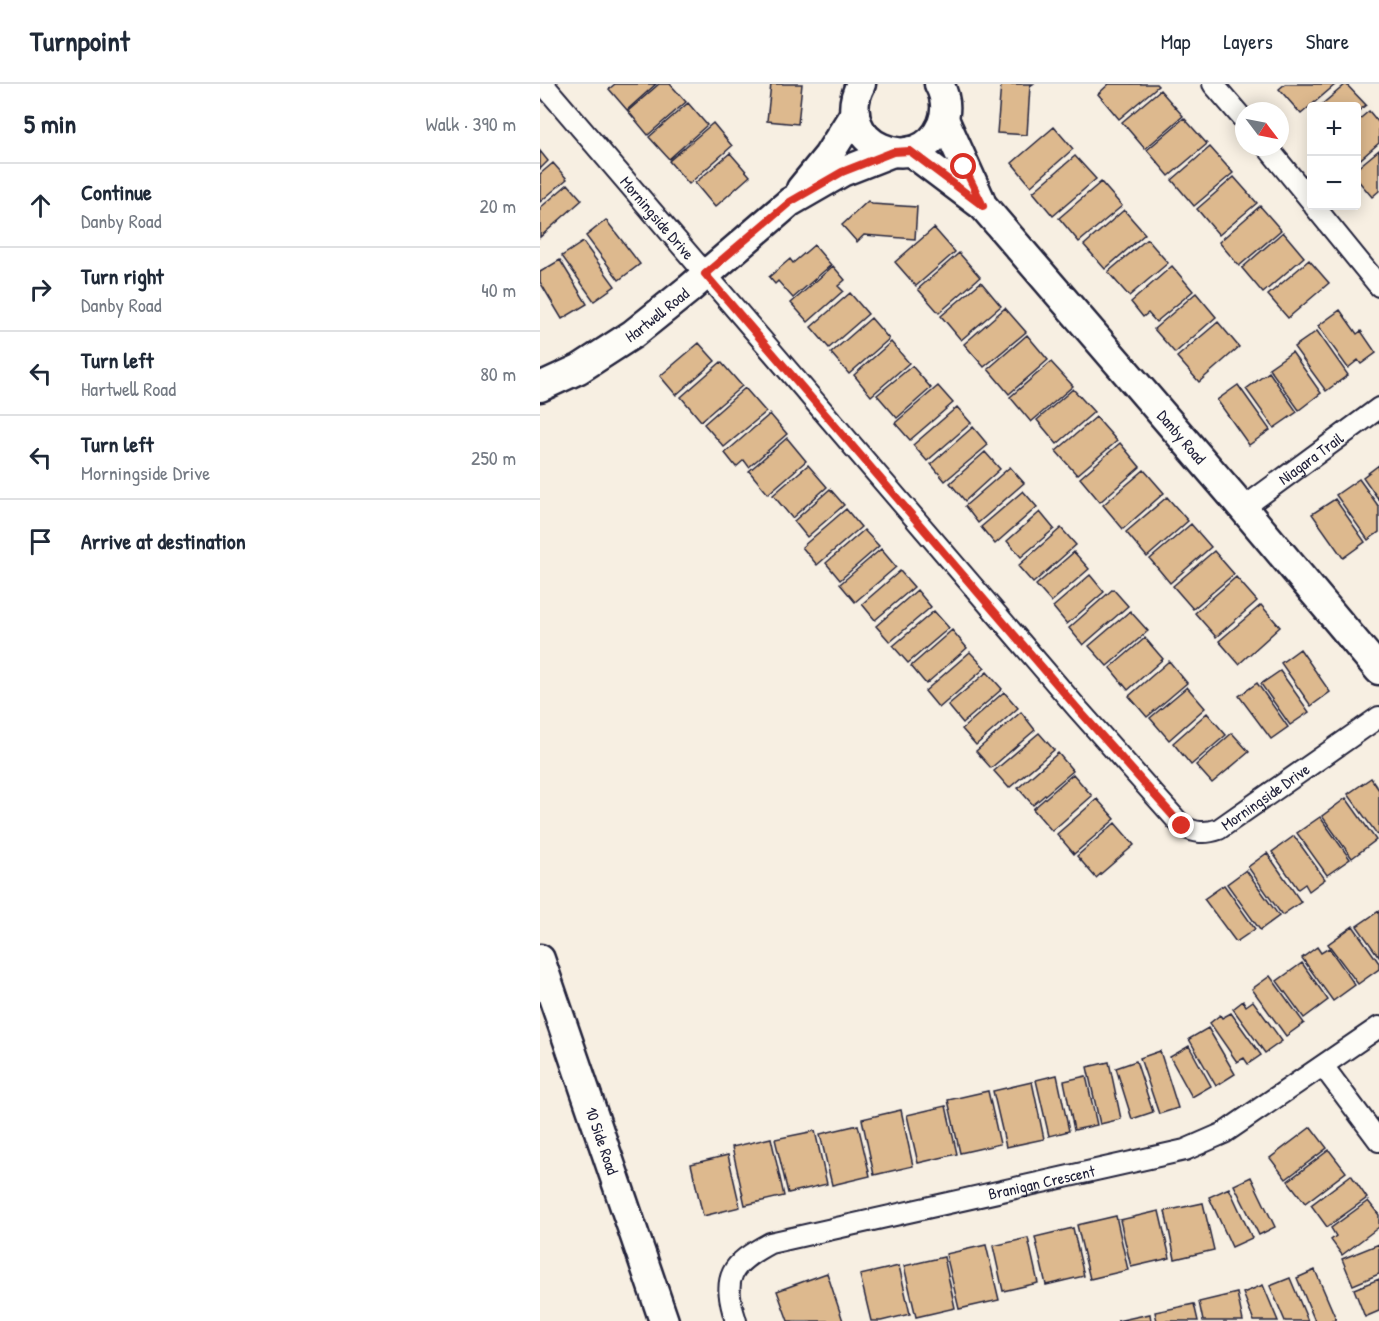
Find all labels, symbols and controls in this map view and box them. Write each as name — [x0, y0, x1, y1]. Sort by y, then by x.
text: Turnpoint — [30, 22, 130, 60]
text: Map — [1161, 27, 1190, 56]
text: Layers — [1223, 27, 1273, 56]
text: Share — [1306, 27, 1349, 56]
north arrow — [1235, 102, 1289, 156]
map controls — [1307, 102, 1361, 210]
button: + — [1307, 102, 1361, 156]
text: 5 min — [24, 106, 76, 141]
text: Walk · 390 m — [426, 110, 516, 137]
route start — [950, 153, 976, 179]
button: − — [1307, 156, 1361, 210]
street label: Morningside Drive — [615, 171, 700, 265]
text: Continue — [81, 177, 152, 207]
icon: ahead — [24, 189, 57, 222]
text: 20 m — [479, 192, 516, 219]
text: Danby Road — [81, 207, 161, 234]
text: Turn right — [81, 261, 164, 291]
icon: right — [24, 273, 57, 306]
text: 40 m — [481, 276, 516, 303]
street label: Hartwell Road — [621, 282, 693, 347]
text: Danby Road — [81, 291, 161, 318]
text: Turn left — [81, 345, 154, 375]
icon: left — [24, 357, 57, 390]
text: 80 m — [480, 360, 516, 387]
text: Hartwell Road — [81, 375, 176, 402]
street label: Danby Road — [1152, 405, 1211, 468]
street label: Niagara Trail — [1274, 427, 1348, 490]
text: Turn left — [81, 429, 154, 459]
icon: left — [24, 441, 57, 474]
text: 250 m — [471, 444, 516, 471]
text: Morningside Drive — [81, 459, 210, 486]
icon: arrive — [24, 525, 57, 558]
text: Arrive at destination — [81, 526, 246, 556]
street label: Morningside Drive — [1216, 758, 1314, 835]
route end — [1168, 812, 1194, 838]
street label: 10 Side Road — [580, 1104, 624, 1177]
street label: Branigan Crescent — [986, 1159, 1097, 1205]

